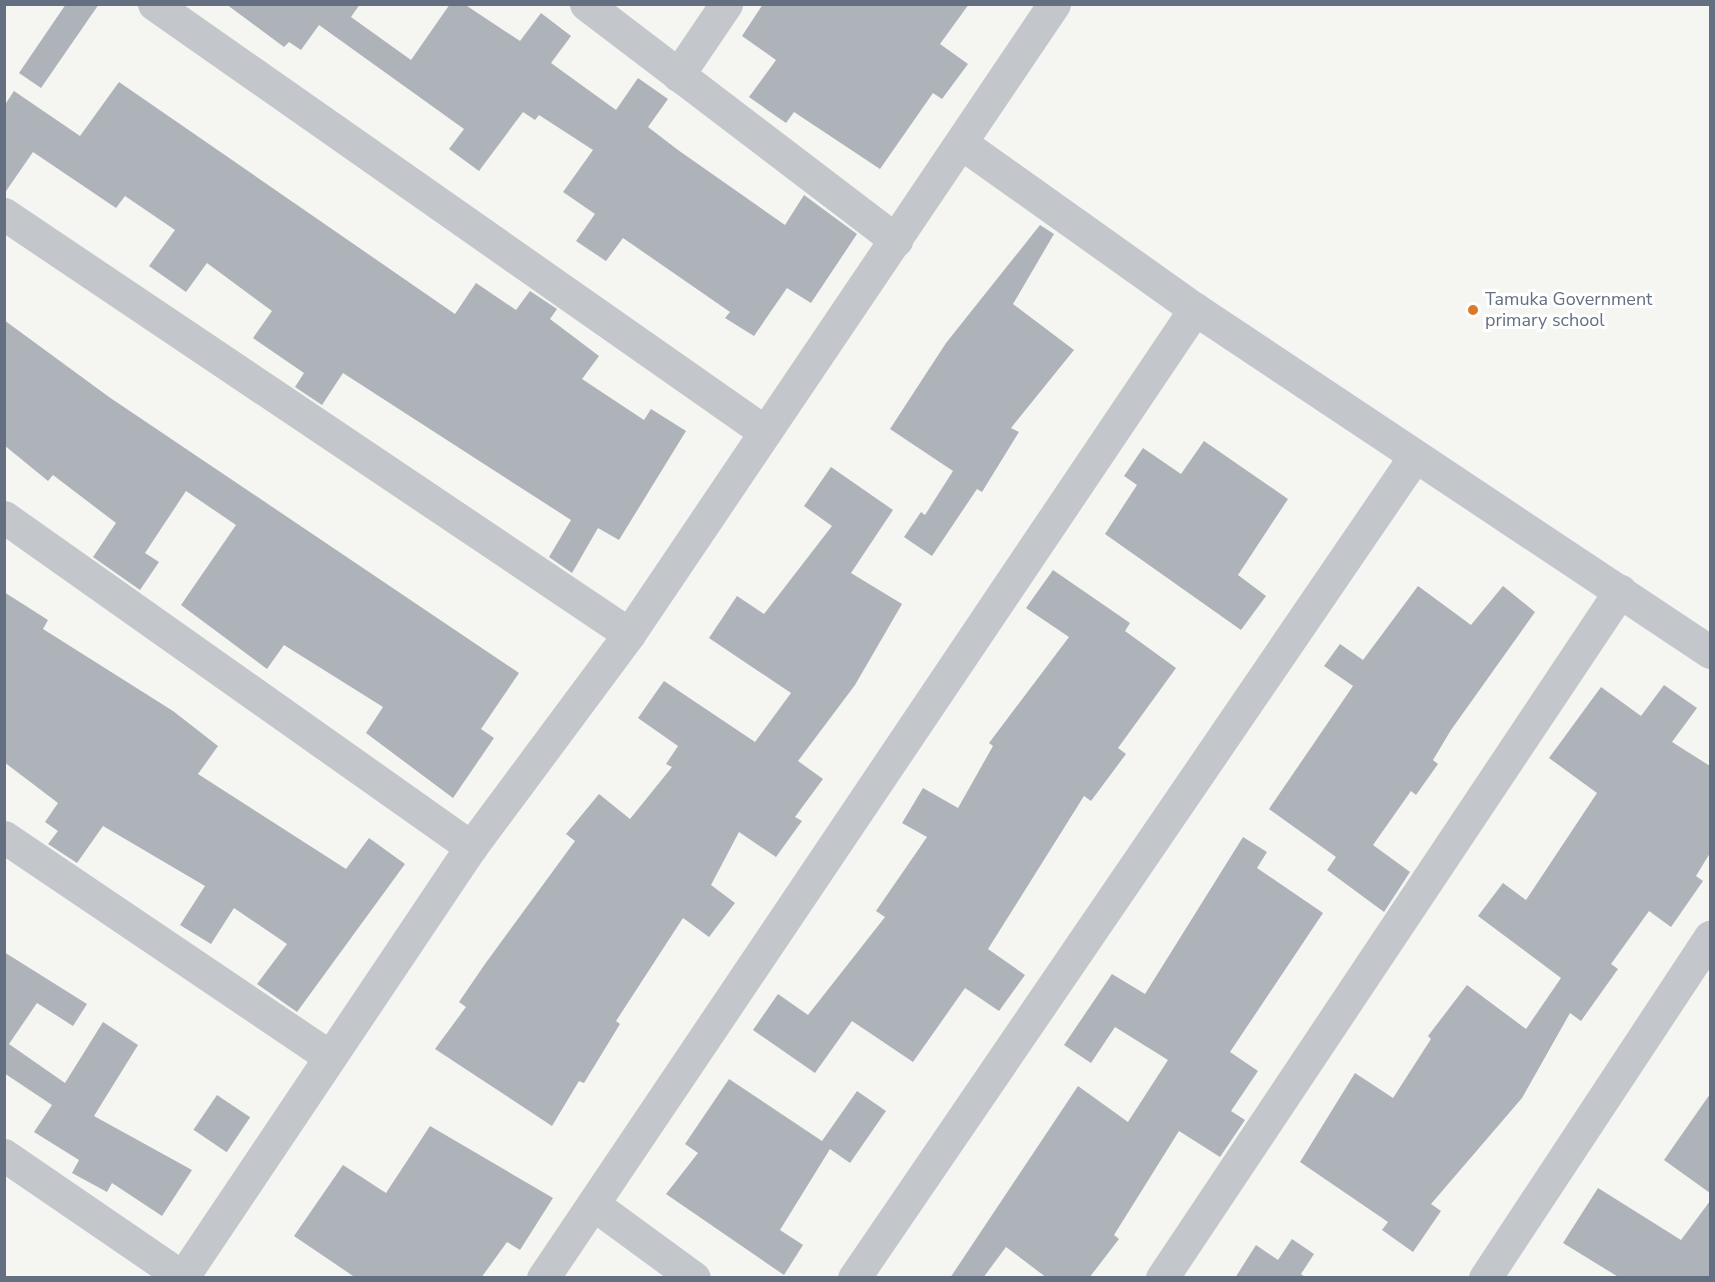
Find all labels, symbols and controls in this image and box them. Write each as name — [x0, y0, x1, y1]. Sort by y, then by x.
place label: Tamuka Government primary school — [1485, 289, 1652, 332]
marker: Tamuka Government primary school — [1466, 303, 1480, 317]

